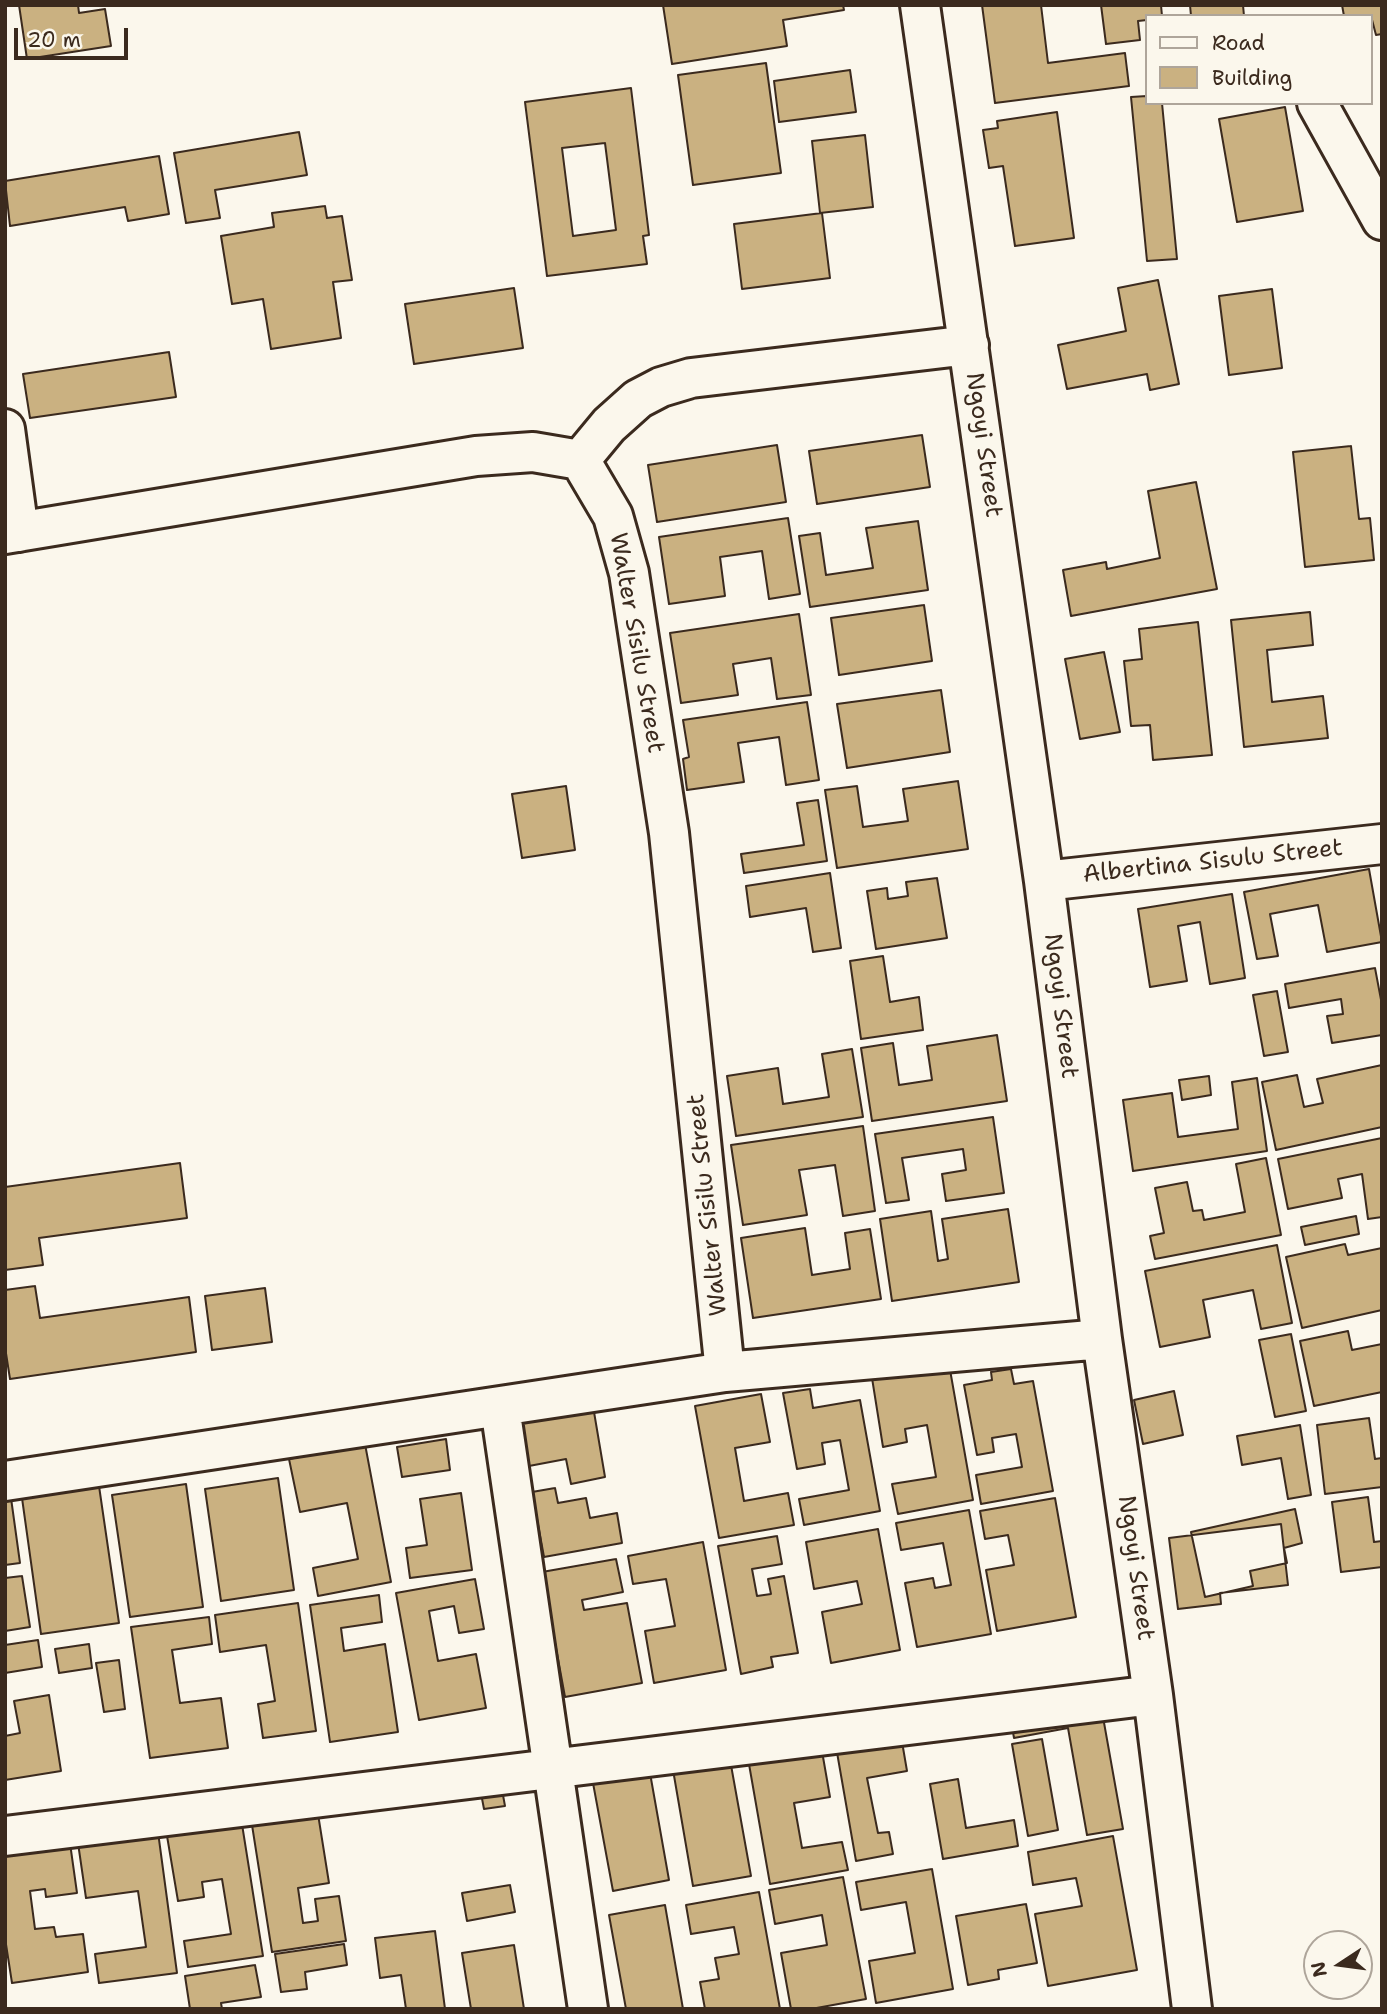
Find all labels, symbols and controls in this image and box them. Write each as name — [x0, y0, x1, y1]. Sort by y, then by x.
scale bar — [18, 14, 131, 58]
legend — [1146, 14, 1373, 105]
text: 20 m — [27, 26, 81, 54]
text: Road — [1212, 29, 1265, 57]
text: Building — [1212, 64, 1292, 92]
street label: Ngoyi Street — [959, 371, 1007, 519]
street label: Walter Sisilu Street — [602, 531, 670, 755]
street label: Albertina Sisulu Street — [1082, 834, 1344, 890]
street label: Ngoyi Street — [1037, 932, 1083, 1080]
street label: Walter Sisilu Street — [682, 1093, 734, 1317]
street label: Ngoyi Street — [1111, 1494, 1159, 1642]
north arrow — [1303, 1930, 1373, 2000]
text: N — [1305, 1959, 1333, 1980]

